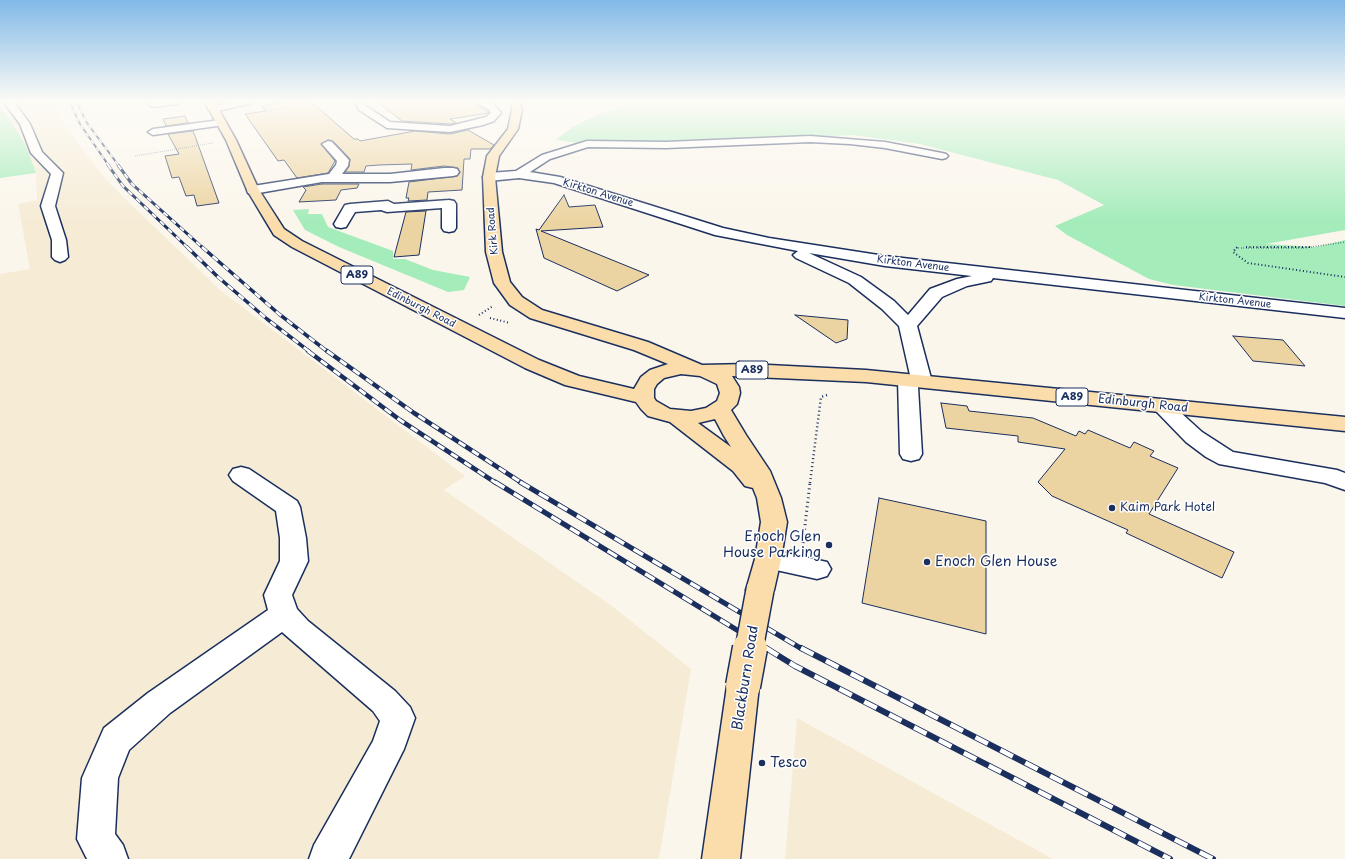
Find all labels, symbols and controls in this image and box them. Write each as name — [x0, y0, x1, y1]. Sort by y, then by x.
street label: Kirkton Avenue — [561, 177, 635, 209]
street label: Kirk Road — [485, 207, 501, 255]
street label: Kirkton Avenue — [876, 254, 950, 274]
road number: A89 — [341, 266, 373, 284]
street label: Edinburgh Road — [385, 286, 457, 330]
street label: Kirkton Avenue — [1198, 291, 1272, 311]
road number: A89 — [736, 361, 768, 379]
road number: A89 — [1056, 388, 1088, 406]
street label: Edinburgh Road — [1097, 392, 1189, 416]
place label: Kaim Park Hotel — [1120, 501, 1215, 515]
marker: Kaim Park Hotel — [1107, 503, 1117, 513]
place label: Enoch Glen House Parking — [723, 529, 821, 562]
marker: Enoch Glen House Parking — [824, 540, 834, 550]
place label: Enoch Glen House — [935, 554, 1057, 570]
marker: Enoch Glen House — [922, 557, 932, 567]
street label: Blackburn Road — [729, 624, 763, 732]
place label: Tesco — [770, 755, 807, 771]
marker: Tesco — [757, 758, 767, 768]

